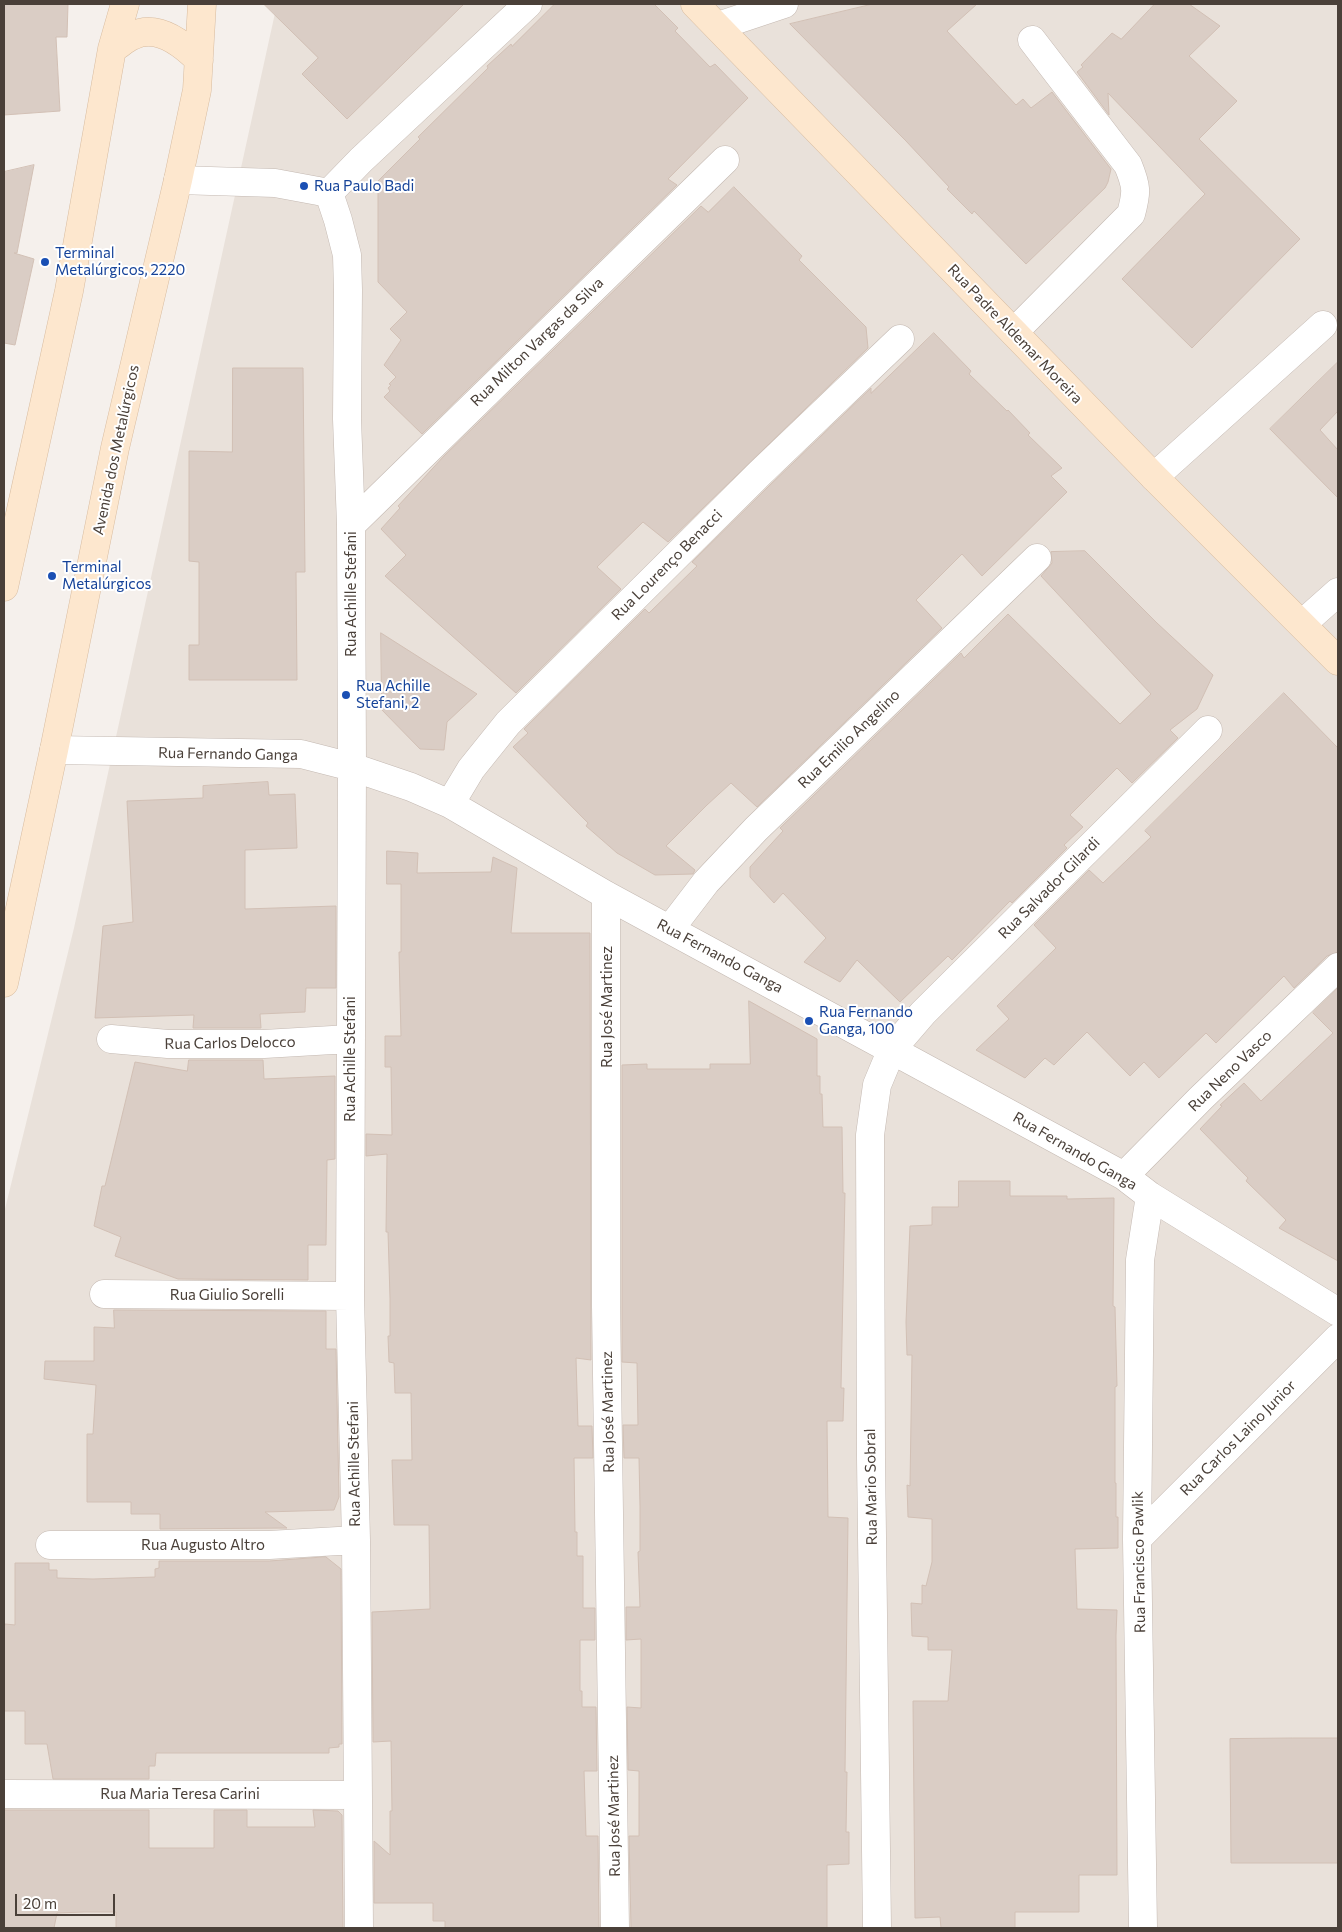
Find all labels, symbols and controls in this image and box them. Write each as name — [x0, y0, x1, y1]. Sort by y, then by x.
place label: Rua Paulo Badi — [314, 177, 414, 195]
marker: Rua Paulo Badi — [298, 180, 310, 192]
place label: Terminal Metalúrgicos, 2220 — [55, 244, 185, 279]
marker: Terminal Metalúrgicos, 2220 — [39, 256, 51, 268]
street label: Rua Padre Aldemar Moreira — [944, 261, 1086, 407]
street label: Rua Milton Vargas da Silva — [467, 274, 607, 410]
street label: Avenida dos Metalúrgicos — [89, 363, 143, 537]
street label: Rua Lourenço Benacci — [608, 506, 726, 624]
street label: Rua Achille Stefani — [342, 531, 360, 657]
place label: Terminal Metalúrgicos — [62, 558, 151, 593]
marker: Terminal Metalúrgicos — [46, 570, 58, 582]
place label: Rua Achille Stefani, 2 — [356, 677, 430, 712]
street label: Rua Emilio Angelino — [794, 686, 904, 792]
marker: Rua Achille Stefani, 2 — [340, 689, 352, 701]
street label: Rua Fernando Ganga — [158, 744, 298, 764]
street label: Rua Salvador Gilardi — [994, 833, 1104, 943]
street label: Rua Fernando Ganga — [654, 915, 786, 997]
street label: Rua José Martinez — [598, 946, 616, 1068]
street label: Rua Achille Stefani — [341, 996, 359, 1122]
place label: Rua Fernando Ganga, 100 — [819, 1003, 913, 1038]
marker: Rua Fernando Ganga, 100 — [803, 1015, 815, 1027]
street label: Rua Neno Vasco — [1184, 1027, 1276, 1115]
street label: Rua Carlos Delocco — [164, 1033, 296, 1053]
street label: Rua Fernando Ganga — [1010, 1108, 1140, 1194]
street label: Rua Giulio Sorelli — [170, 1286, 284, 1304]
street label: Rua José Martinez — [598, 1351, 618, 1473]
street label: Rua Carlos Laino Junior — [1176, 1376, 1300, 1500]
street label: Rua Achille Stefani — [344, 1401, 364, 1527]
street label: Rua Mario Sobral — [861, 1428, 881, 1546]
street label: Rua Francisco Pawlik — [1129, 1491, 1149, 1633]
street label: Rua Augusto Altro — [141, 1536, 265, 1554]
street label: Rua José Martinez — [604, 1755, 624, 1877]
street label: Rua Maria Teresa Carini — [100, 1785, 260, 1803]
scale bar — [18, 1884, 118, 1916]
text: 20 m — [23, 1894, 57, 1912]

